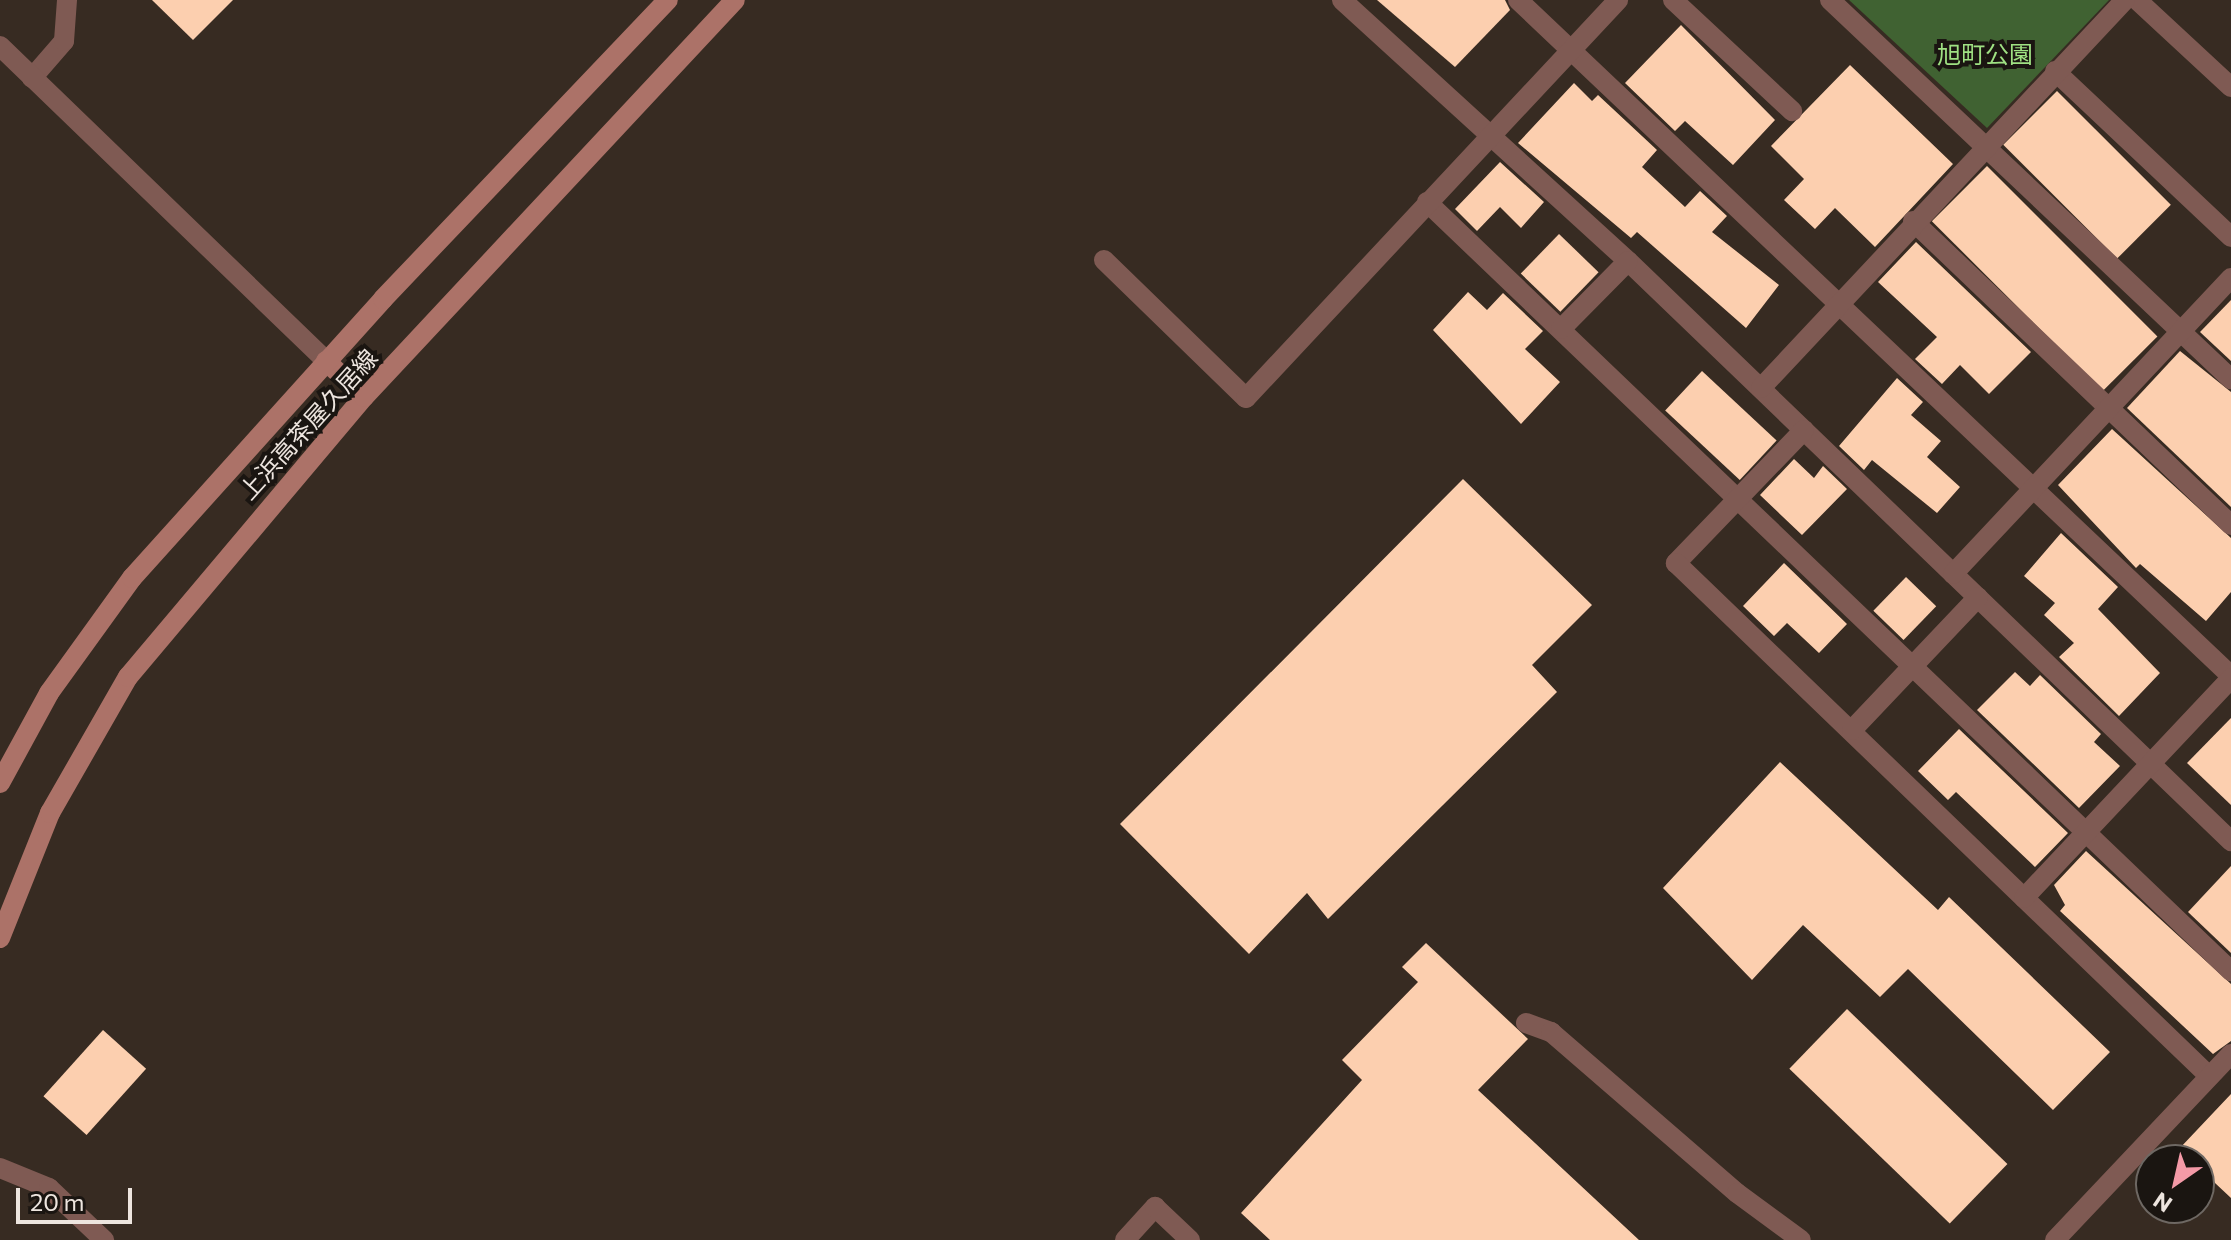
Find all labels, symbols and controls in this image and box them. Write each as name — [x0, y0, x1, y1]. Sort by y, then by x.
park label: 旭町公園 — [1937, 40, 2033, 68]
street label: 上浜高茶屋久居線 — [233, 343, 383, 505]
north arrow — [2135, 1144, 2215, 1224]
scale bar — [20, 1172, 136, 1222]
text: 20 m — [30, 1187, 84, 1216]
text: N — [2148, 1187, 2177, 1218]

